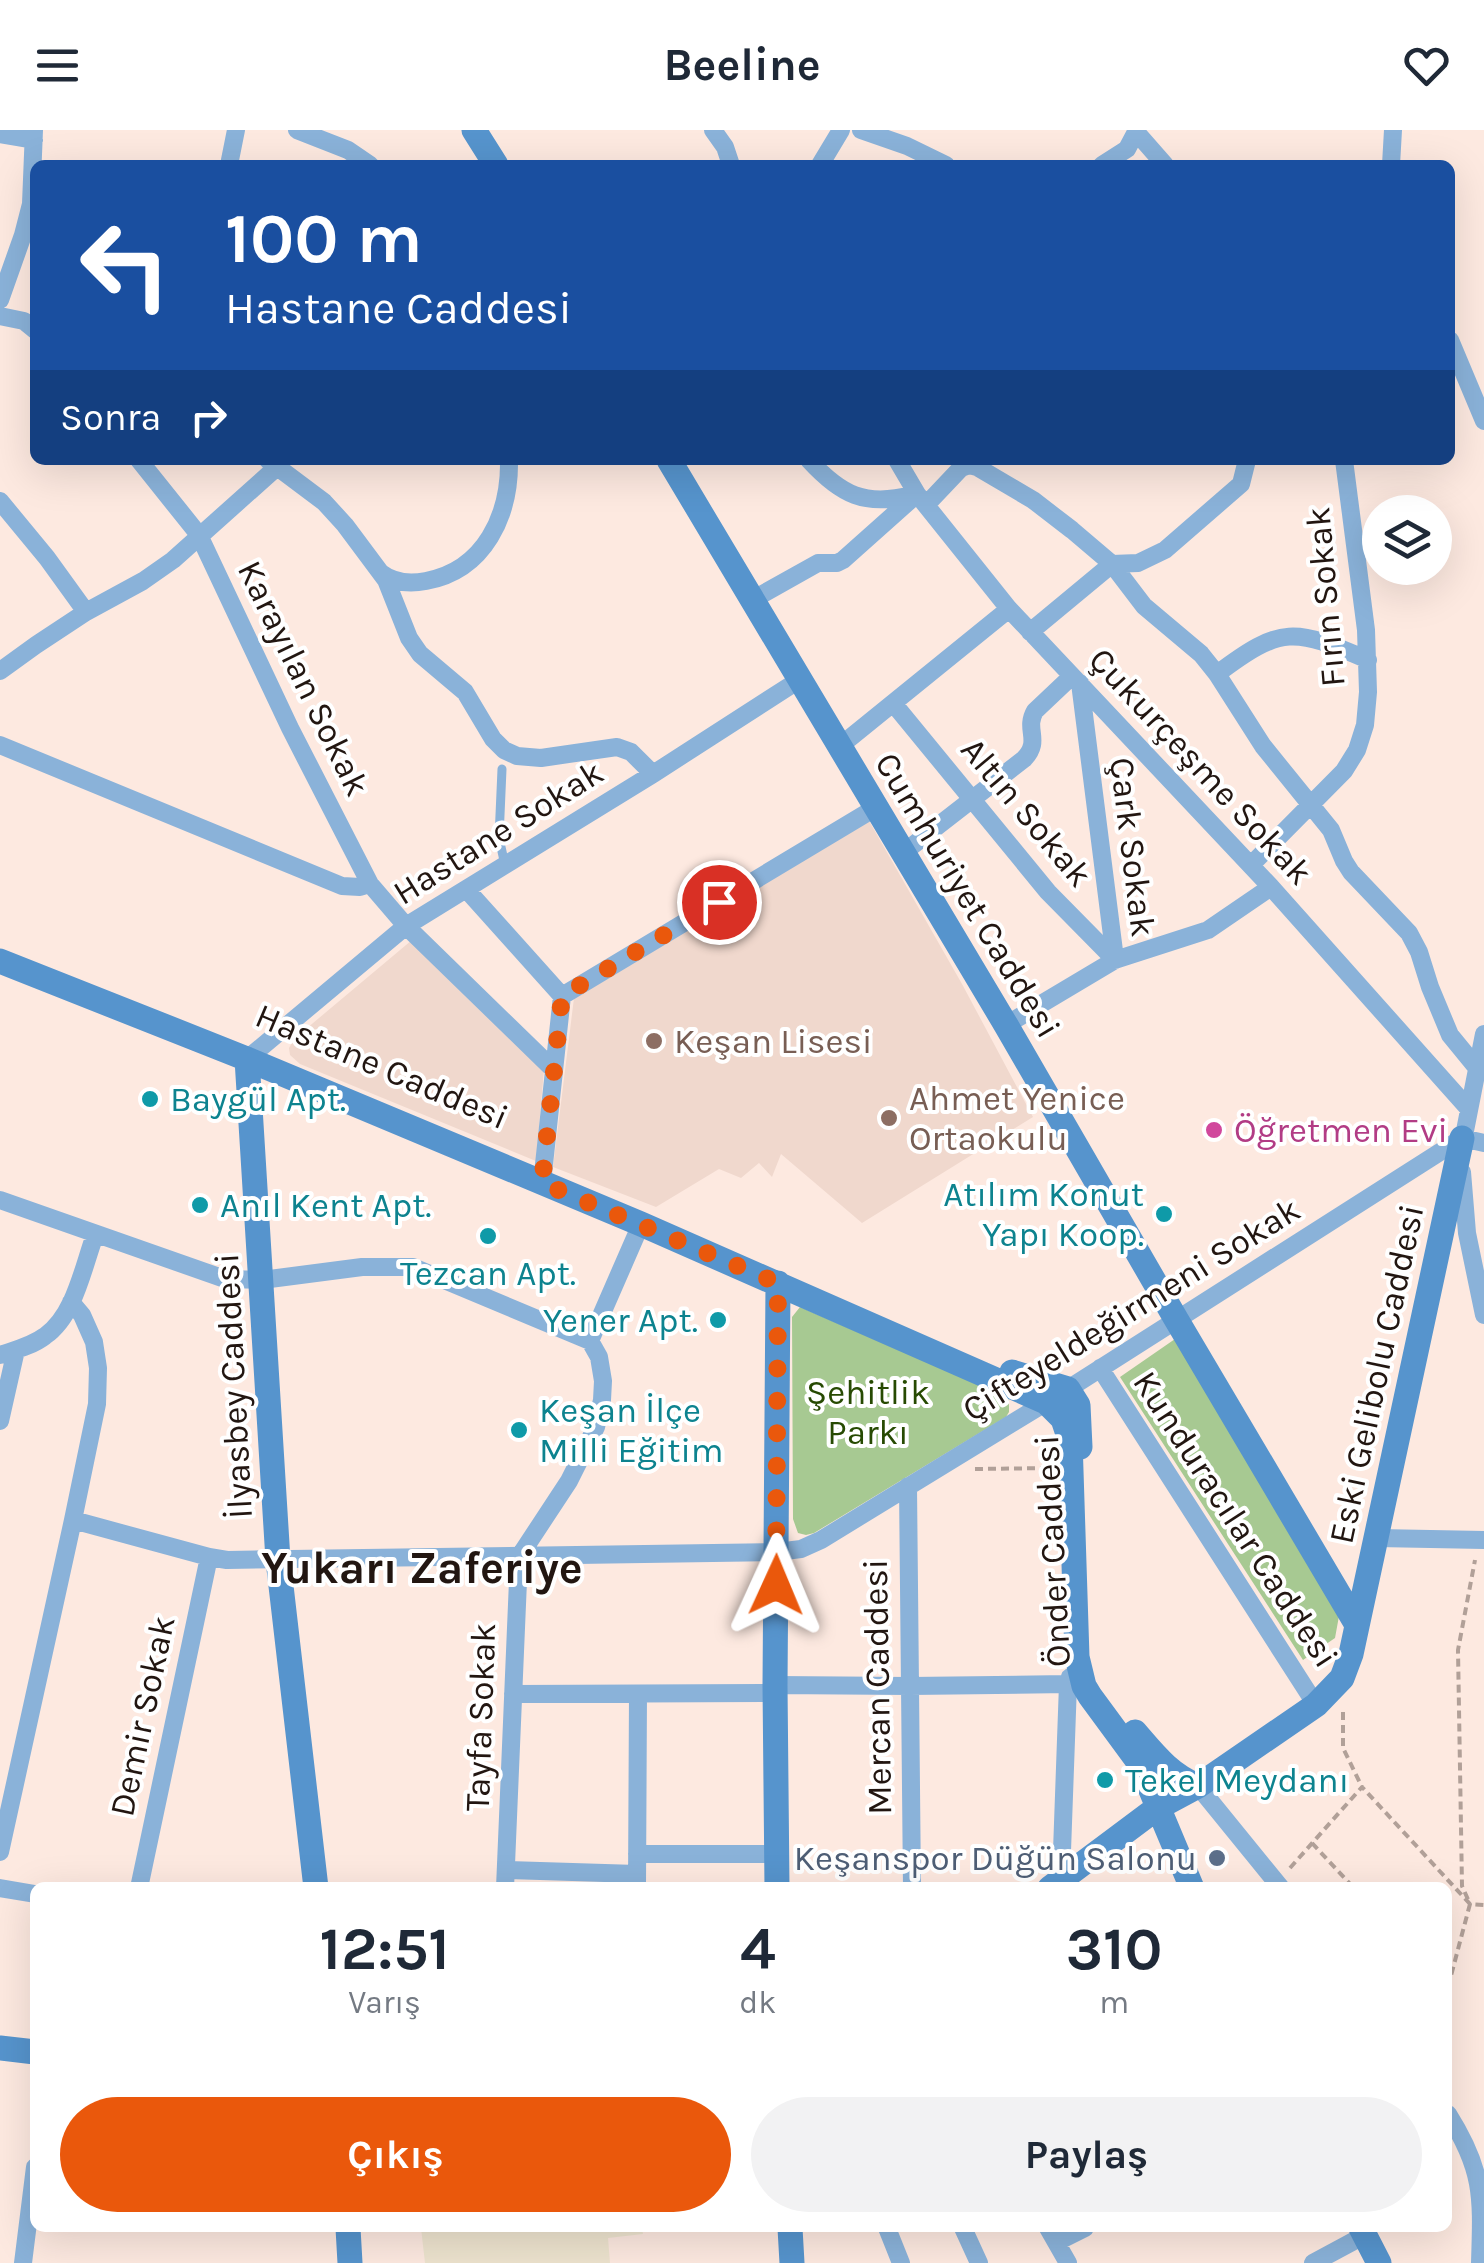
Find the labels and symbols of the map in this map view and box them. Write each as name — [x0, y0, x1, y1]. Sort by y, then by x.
street label: Fırın Sokak — [1297, 505, 1354, 689]
street label: Karayılan Sokak — [229, 554, 378, 803]
street label: Çukurçeşme Sokak — [1080, 639, 1321, 893]
street label: Altın Sokak — [952, 729, 1101, 895]
street label: Cumhuriyet Caddesi — [866, 745, 1069, 1045]
street label: Hastane Sokak — [386, 751, 611, 913]
street label: Çark Sokak — [1101, 755, 1164, 939]
pin — [677, 860, 762, 945]
street label: Hastane Caddesi — [250, 995, 514, 1138]
place label: Keşan Lisesi — [674, 1021, 872, 1062]
marker: Keşan Lisesi — [643, 1030, 665, 1052]
place label: Ahmet Yenice Ortaokulu — [909, 1078, 1125, 1159]
place label: Baygül Apt. — [170, 1079, 346, 1120]
marker: Baygül Apt. — [139, 1088, 161, 1110]
marker: Ahmet Yenice Ortaokulu — [878, 1107, 900, 1129]
place label: Öğretmen Evi — [1234, 1110, 1448, 1151]
marker: Öğretmen Evi — [1203, 1119, 1225, 1141]
place label: Atılım Konut Yapı Koop. — [943, 1174, 1144, 1255]
place label: Anıl Kent Apt. — [220, 1185, 432, 1226]
street label: Çifteyeldeğirmeni Sokak — [955, 1189, 1308, 1430]
marker: Anıl Kent Apt. — [189, 1194, 211, 1216]
street label: Eski Gelibolu Caddesi — [1321, 1201, 1432, 1547]
marker: Atılım Konut Yapı Koop. — [1153, 1203, 1175, 1225]
marker: Tezcan Apt. — [477, 1225, 499, 1247]
street label: İlyasbey Caddesi — [206, 1252, 261, 1520]
place label: Tezcan Apt. — [400, 1253, 576, 1294]
place label: Yener Apt. — [543, 1300, 698, 1341]
marker: Yener Apt. — [707, 1309, 729, 1331]
street label: Kunduracılar Caddesi — [1124, 1363, 1347, 1675]
park label: Şehitlik Parkı — [806, 1372, 930, 1453]
place label: Keşan İlçe Milli Eğitim — [539, 1390, 724, 1471]
marker: Keşan İlçe Milli Eğitim — [508, 1419, 530, 1441]
street label: Önder Caddesi — [1026, 1434, 1079, 1668]
position arrow — [724, 1533, 828, 1637]
district label: Yukarı Zaferiye — [261, 1542, 583, 1595]
street label: Mercan Caddesi — [855, 1559, 900, 1815]
street label: Demir Sokak — [101, 1612, 184, 1820]
street label: Tayfa Sokak — [457, 1622, 504, 1812]
place label: Tekel Meydanı — [1125, 1760, 1349, 1801]
marker: Tekel Meydanı — [1094, 1769, 1116, 1791]
place label: Keşanspor Düğün Salonu — [794, 1838, 1197, 1879]
marker: Keşanspor Düğün Salonu — [1206, 1847, 1228, 1869]

